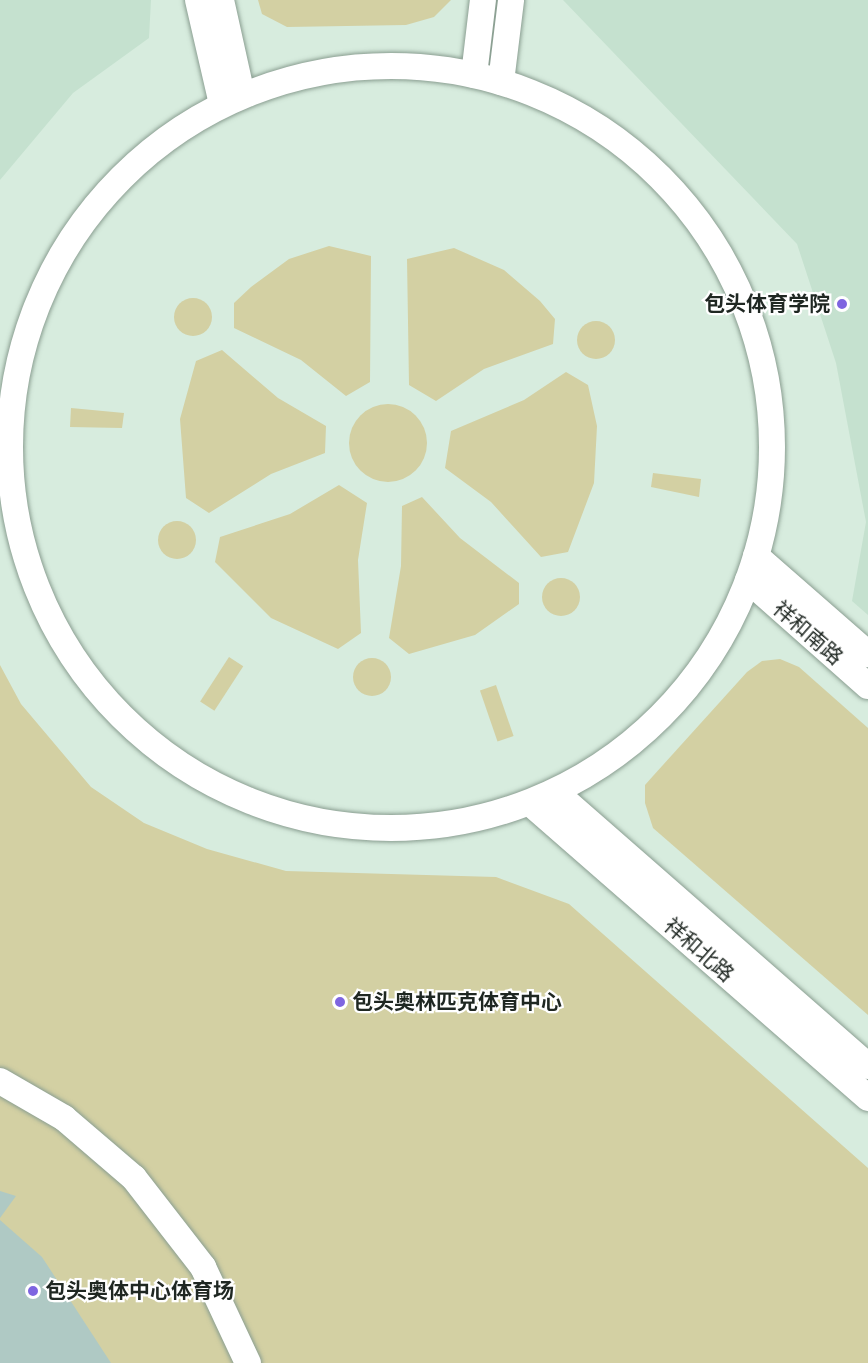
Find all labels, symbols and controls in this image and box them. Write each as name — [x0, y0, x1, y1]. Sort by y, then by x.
place label: 包头体育学院 — [704, 291, 830, 317]
marker: 包头体育学院 — [835, 297, 849, 311]
street label: 祥和南路 — [768, 596, 848, 670]
street label: 祥和北路 — [659, 913, 739, 987]
place label: 包头奥林匹克体育中心 — [352, 989, 562, 1015]
marker: 包头奥林匹克体育中心 — [333, 995, 347, 1009]
place label: 包头奥体中心体育场 — [45, 1278, 234, 1304]
marker: 包头奥体中心体育场 — [26, 1284, 40, 1298]

